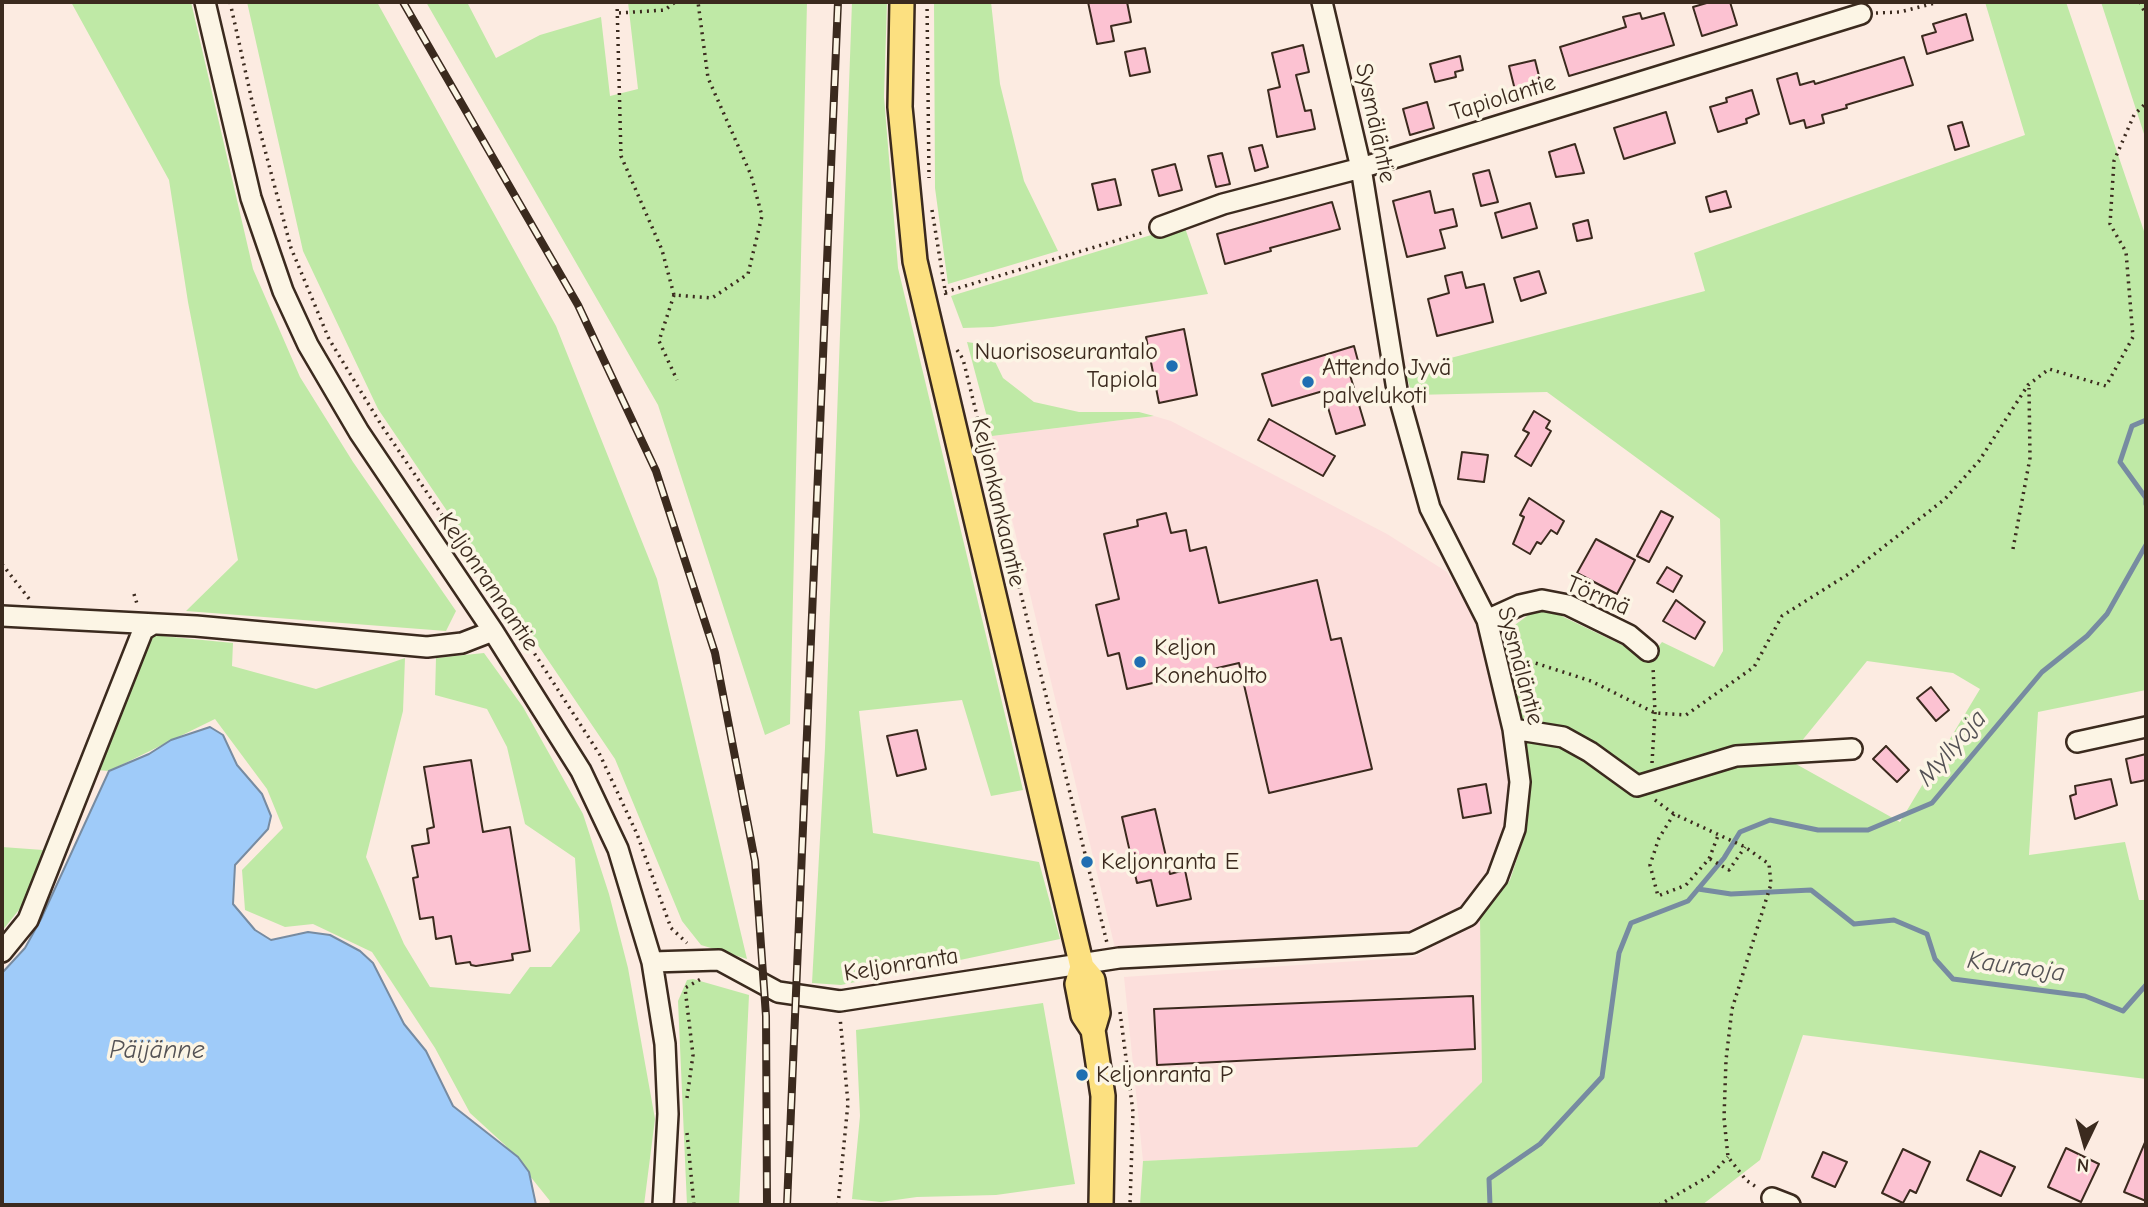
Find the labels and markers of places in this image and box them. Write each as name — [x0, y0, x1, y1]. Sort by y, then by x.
place label: Nuorisoseurantalo Tapiola — [974, 338, 1158, 394]
place label: Attendo Jyvä palvelukoti — [1322, 354, 1451, 410]
marker: Nuorisoseurantalo Tapiola — [1164, 358, 1180, 374]
marker: Attendo Jyvä palvelukoti — [1300, 374, 1316, 390]
place label: Keljon Konehuolto — [1154, 634, 1267, 690]
marker: Keljon Konehuolto — [1132, 654, 1148, 670]
place label: Keljonranta E — [1101, 848, 1239, 876]
marker: Keljonranta E — [1079, 854, 1095, 870]
place label: Keljonranta P — [1096, 1061, 1233, 1089]
marker: Keljonranta P — [1074, 1067, 1090, 1083]

